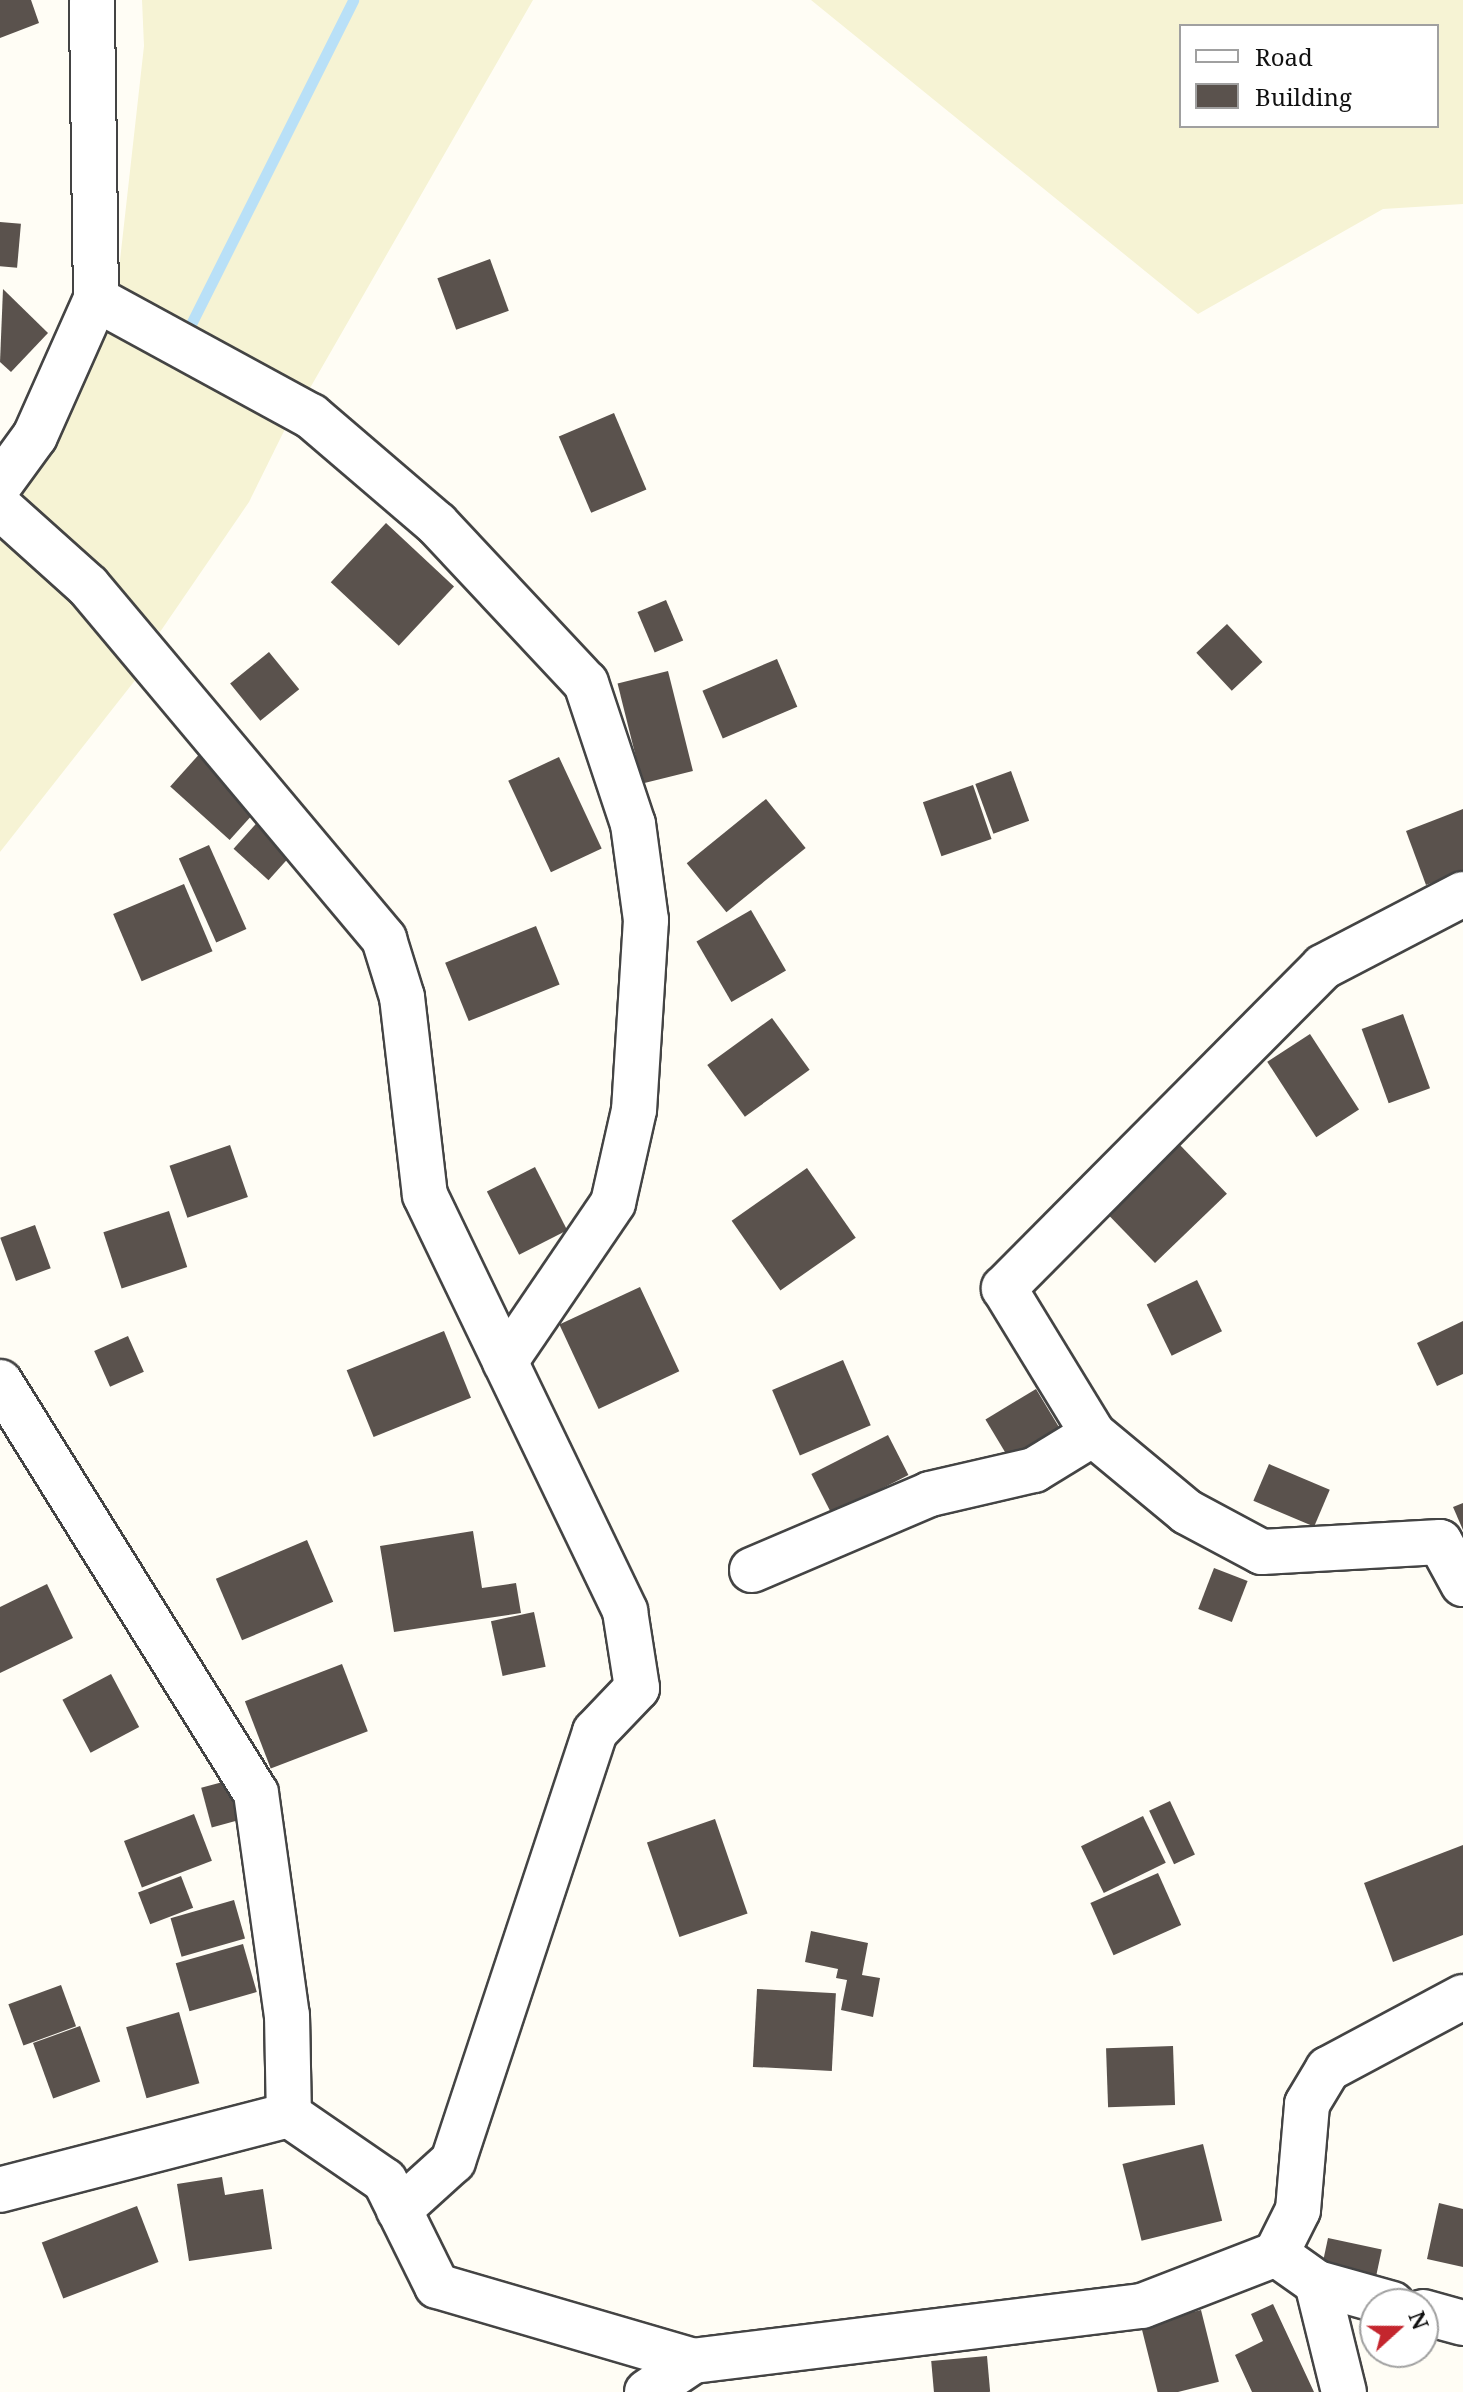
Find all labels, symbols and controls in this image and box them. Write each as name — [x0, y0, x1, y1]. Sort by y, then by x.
legend — [1179, 24, 1439, 128]
text: Road — [1255, 40, 1313, 73]
text: Building — [1255, 80, 1352, 113]
north arrow — [1359, 2288, 1439, 2368]
text: N — [1402, 2307, 1437, 2334]

